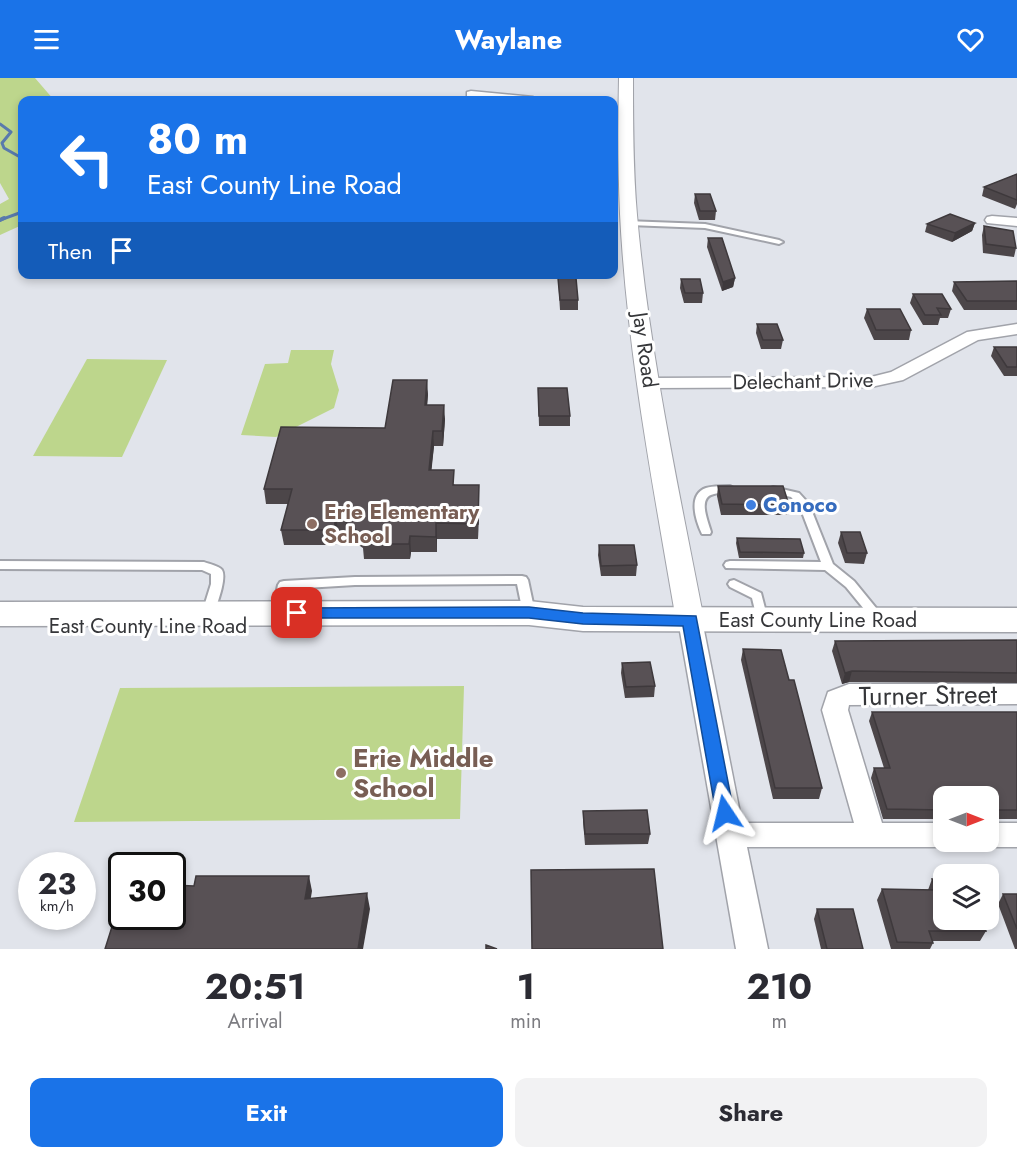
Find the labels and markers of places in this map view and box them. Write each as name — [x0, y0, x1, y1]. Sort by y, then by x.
place label: Conoco — [763, 490, 837, 520]
place label: Erie Elementary School — [324, 497, 480, 551]
marker: Conoco — [744, 498, 758, 512]
marker: Erie Elementary School — [305, 517, 319, 531]
pin — [271, 587, 322, 638]
place label: Erie Middle School — [353, 739, 494, 807]
marker: Erie Middle School — [334, 766, 348, 780]

